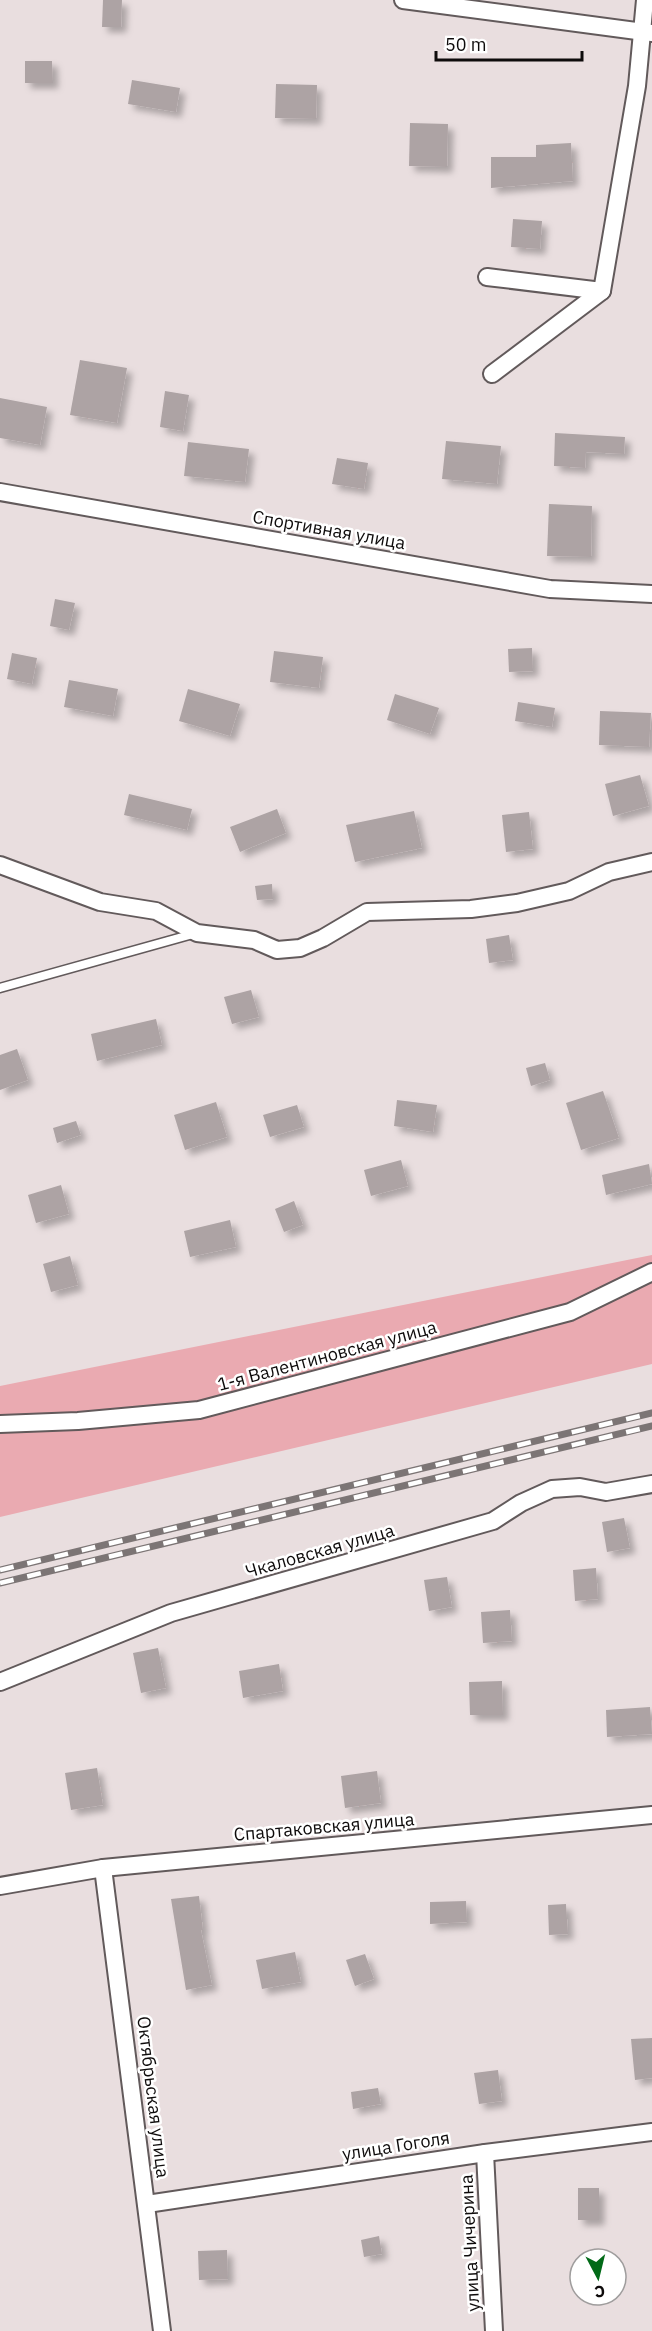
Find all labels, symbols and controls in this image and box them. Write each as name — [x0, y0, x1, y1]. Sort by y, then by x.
scale bar — [436, 24, 582, 62]
text: 50 m — [445, 33, 487, 56]
street label: Спортивная улица — [251, 505, 408, 554]
street label: 1-я Валентиновская улица — [215, 1315, 439, 1396]
street label: Чкаловская улица — [243, 1518, 397, 1583]
street label: Спартаковская улица — [233, 1807, 416, 1846]
street label: Октябрьская улица — [132, 2015, 175, 2179]
street label: улица Гоголя — [340, 2126, 451, 2165]
street label: улица Чичерина — [454, 2174, 485, 2312]
north arrow — [568, 2247, 628, 2307]
text: С — [593, 2281, 606, 2302]

